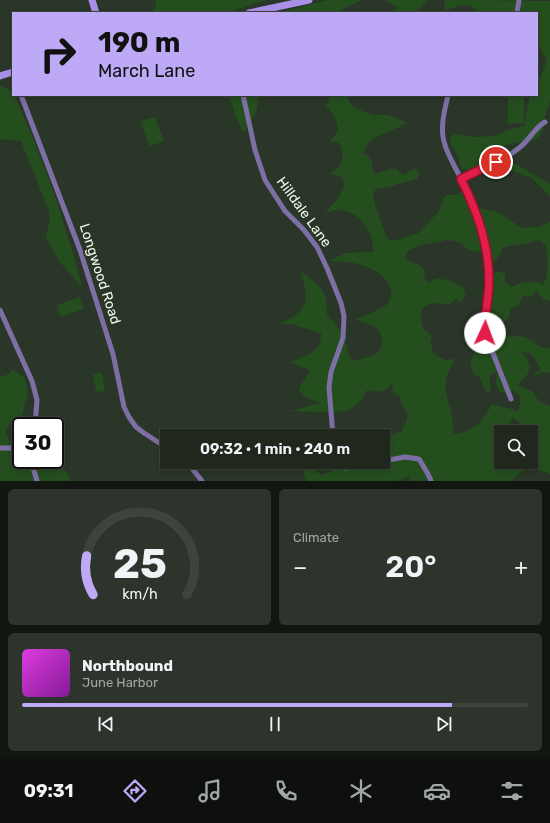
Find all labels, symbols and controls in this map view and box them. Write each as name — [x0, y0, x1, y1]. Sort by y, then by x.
text: 190 m — [98, 26, 181, 59]
icon: right — [32, 28, 84, 80]
text: March Lane — [98, 60, 195, 82]
pin — [479, 145, 513, 179]
icon: arrive — [485, 151, 507, 173]
street label: Hilldale Lane — [273, 173, 335, 251]
street label: Longwood Road — [76, 222, 124, 326]
position arrow — [464, 312, 506, 354]
speed limit sign: 30 — [12, 417, 64, 469]
map controls — [494, 425, 538, 469]
button: search — [494, 425, 538, 469]
text: 09:32 · 1 min · 240 m — [200, 440, 350, 458]
text: Climate — [293, 530, 339, 545]
text: 25 — [113, 539, 166, 588]
text: 20° — [385, 549, 436, 585]
text: − — [293, 554, 307, 581]
text: + — [514, 554, 528, 581]
text: km/h — [122, 586, 157, 603]
text: Northbound — [82, 657, 173, 675]
text: June Harbor — [82, 675, 158, 690]
icon: previous — [95, 713, 117, 735]
icon: pause — [264, 713, 286, 735]
icon: next — [433, 713, 455, 735]
icon: directions — [121, 777, 149, 805]
icon: music — [196, 777, 224, 805]
icon: phone — [272, 777, 300, 805]
icon: climate — [347, 777, 375, 805]
icon: car — [423, 777, 451, 805]
icon: filters — [498, 777, 526, 805]
text: 09:31 — [24, 780, 73, 802]

